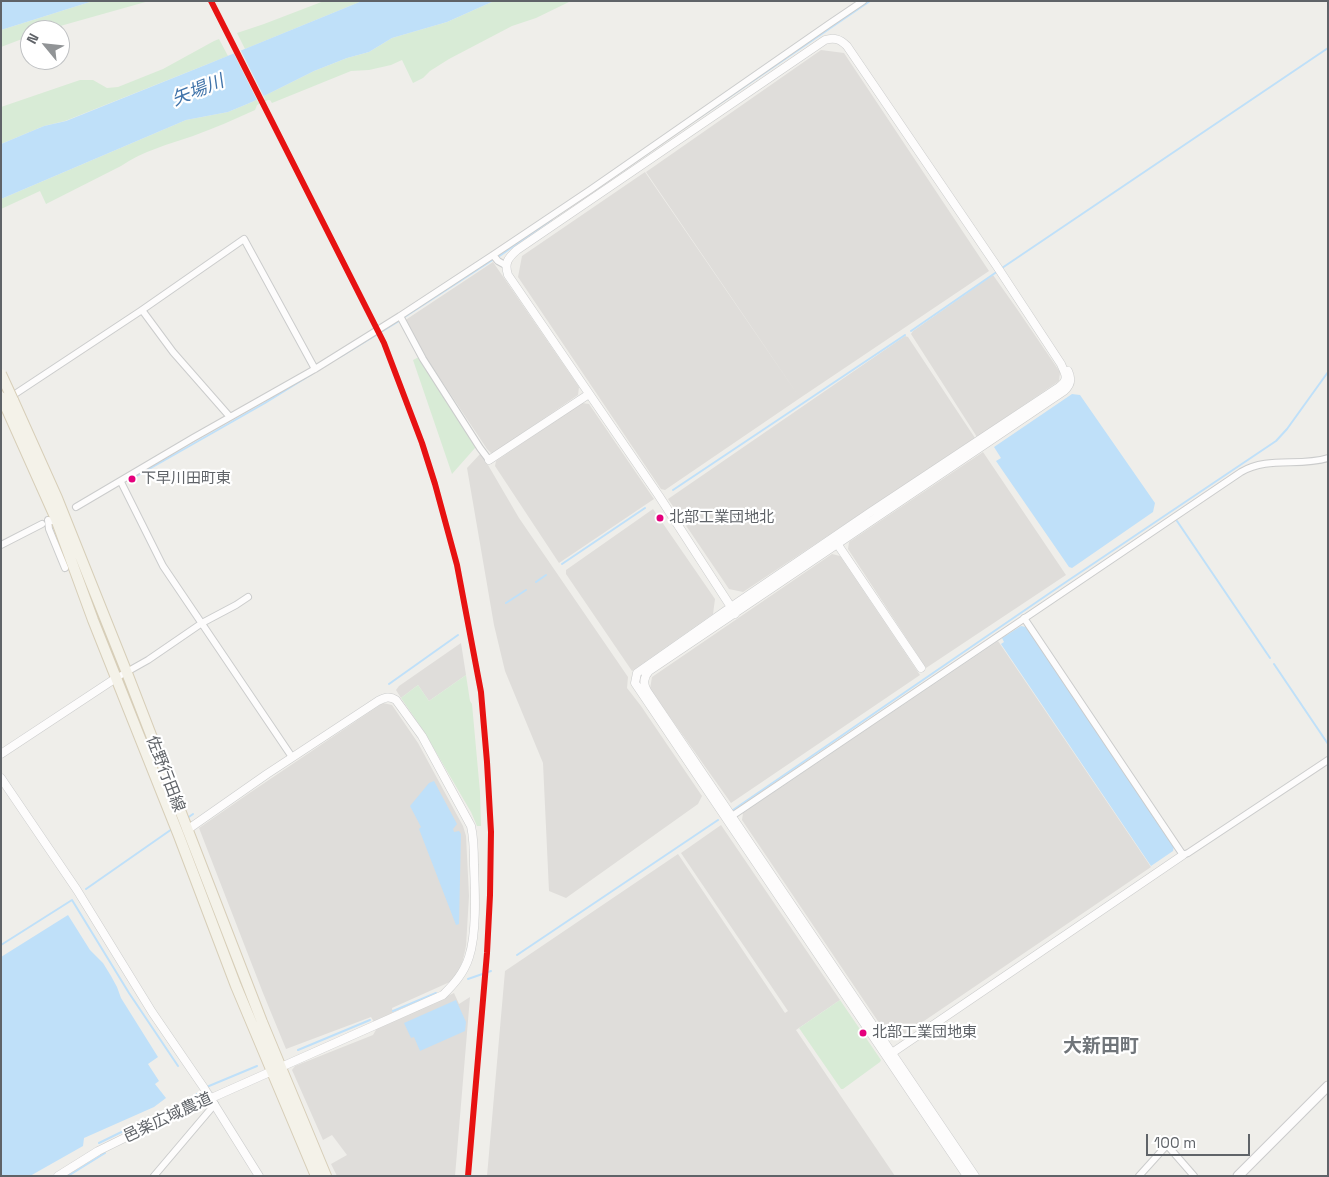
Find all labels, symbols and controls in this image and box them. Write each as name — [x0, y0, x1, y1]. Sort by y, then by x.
north arrow — [20, 20, 70, 70]
text: N — [22, 30, 43, 47]
water label: 矢場川 — [169, 71, 227, 111]
place label: 下早川田町東 — [141, 470, 231, 488]
marker: 下早川田町東 — [127, 474, 137, 484]
place label: 北部工業団地北 — [669, 509, 774, 527]
marker: 北部工業団地北 — [655, 513, 665, 523]
street label: 佐野行田線 — [142, 733, 188, 815]
place label: 北部工業団地東 — [872, 1024, 977, 1042]
marker: 北部工業団地東 — [858, 1028, 868, 1038]
district label: 大新田町 — [1063, 1036, 1139, 1058]
street label: 邑楽広域農道 — [120, 1089, 216, 1147]
scale bar — [1149, 1124, 1253, 1156]
text: 100 m — [1154, 1133, 1196, 1152]

